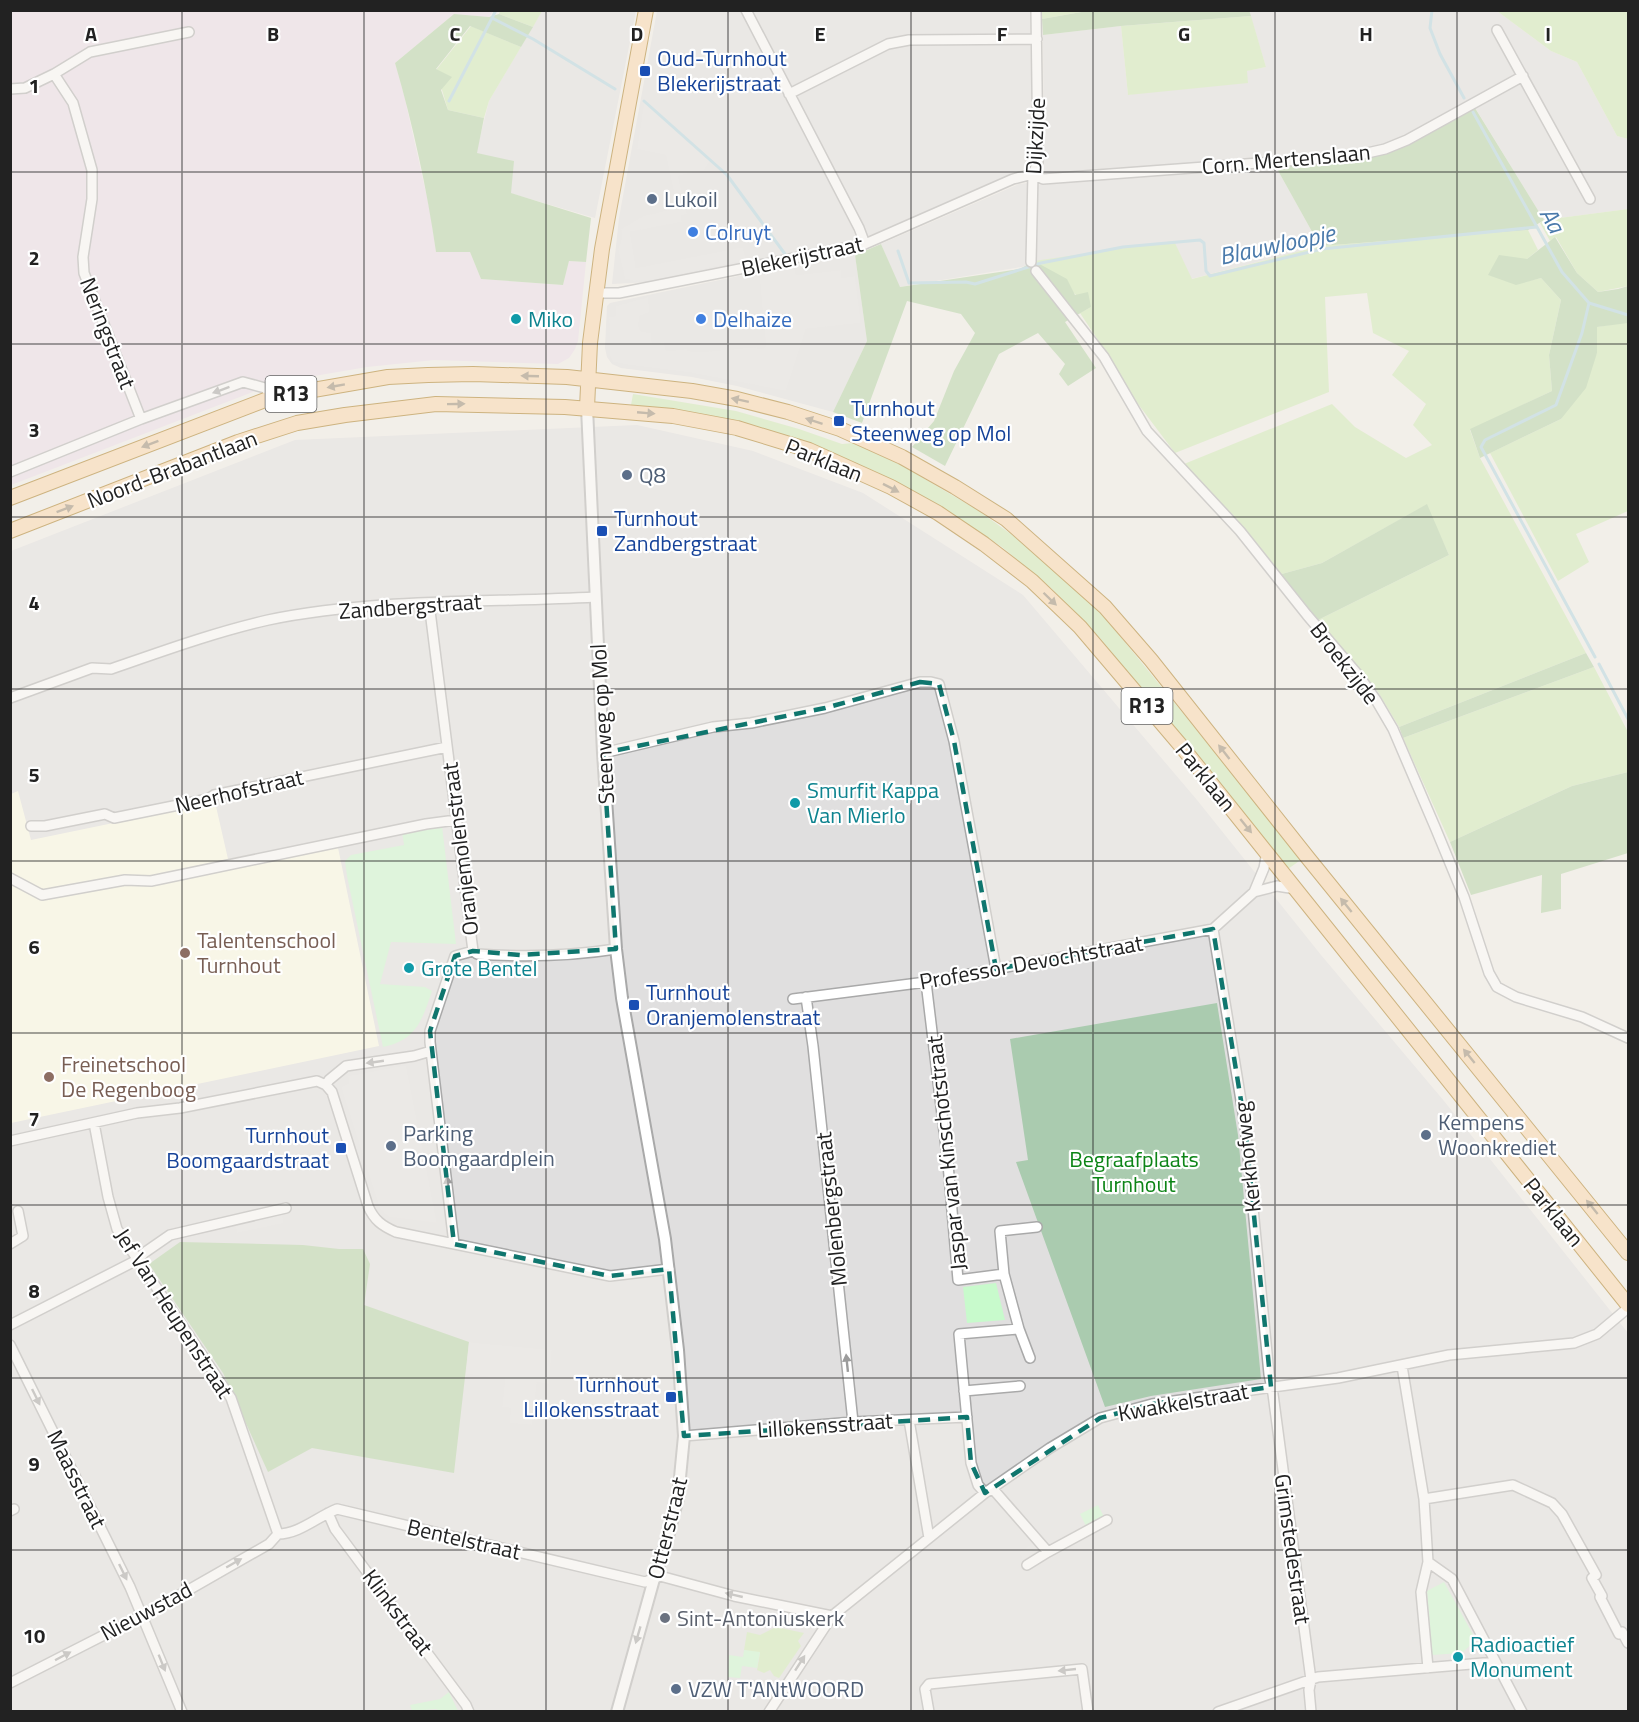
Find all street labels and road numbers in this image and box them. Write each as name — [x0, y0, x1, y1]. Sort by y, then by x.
street label: Dijkzijde — [1016, 97, 1054, 175]
street label: Corn. Mertenslaan — [1200, 135, 1372, 183]
street label: Blekerijstraat — [738, 226, 866, 285]
street label: Neringstraat — [71, 272, 145, 394]
road number: R13 — [266, 376, 316, 412]
street label: Noord-Brabantlaan — [82, 421, 262, 517]
street label: Parklaan — [780, 429, 868, 491]
street label: Zandbergstraat — [337, 584, 483, 628]
street label: Broekzijde — [1302, 614, 1388, 712]
street label: Steenweg op Mol — [581, 643, 623, 805]
road number: R13 — [1122, 688, 1172, 724]
street label: Parklaan — [1167, 735, 1245, 819]
street label: Neerhofstraat — [172, 760, 307, 822]
street label: Oranjemolenstraat — [432, 760, 487, 938]
street label: Professor Devochtstraat — [917, 926, 1146, 998]
street label: Jaspar van Kinschotstraat — [917, 1034, 975, 1272]
street label: Kerkhofweg — [1224, 1100, 1270, 1214]
street label: Molenbergstraat — [806, 1130, 856, 1288]
street label: Parklaan — [1515, 1170, 1593, 1254]
street label: Jef Van Heupenstraat — [106, 1221, 242, 1405]
street label: Kwakkelstraat — [1115, 1374, 1251, 1430]
street label: Lillokensstraat — [756, 1403, 894, 1447]
street label: Maasstraat — [38, 1424, 116, 1534]
street label: Grimstedestraat — [1266, 1472, 1320, 1627]
street label: Otterstraat — [638, 1473, 696, 1583]
street label: Bentelstraat — [404, 1509, 524, 1569]
street label: Klinkstraat — [354, 1562, 442, 1662]
street label: Nieuwstad — [94, 1573, 198, 1649]

